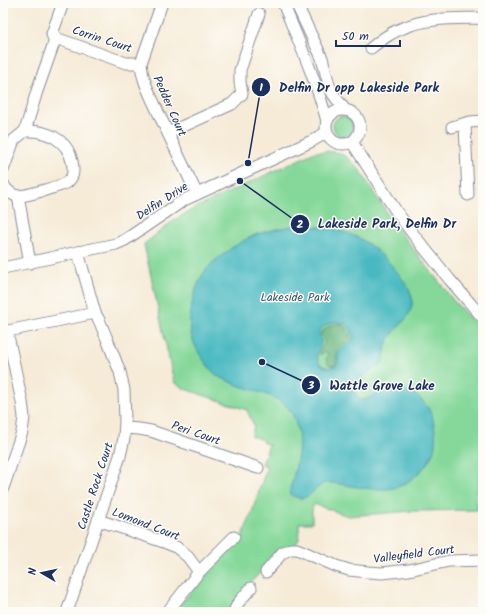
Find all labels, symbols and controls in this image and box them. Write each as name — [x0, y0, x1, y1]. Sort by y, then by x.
street label: Corrin Court — [70, 21, 134, 58]
scale bar — [336, 22, 400, 48]
text: 50 m — [342, 27, 369, 46]
street label: Pedder Court — [148, 73, 192, 140]
callout: Delfin Dr opp Lakeside Park — [251, 75, 446, 100]
text: 1 — [259, 78, 263, 97]
text: Delfin Dr opp Lakeside Park — [279, 78, 440, 99]
street label: Delfin Drive — [132, 177, 193, 225]
callout: Lakeside Park, Delfin Dr — [290, 211, 465, 236]
text: Lakeside Park, Delfin Dr — [318, 214, 457, 235]
text: 2 — [297, 215, 304, 234]
park label: Lakeside Park — [260, 288, 330, 307]
callout: Wattle Grove Lake — [301, 373, 442, 398]
text: 3 — [307, 376, 315, 395]
text: Wattle Grove Lake — [329, 376, 435, 397]
street label: Peri Court — [169, 416, 223, 451]
street label: Castle Rock Court — [72, 440, 119, 532]
street label: Lomond Court — [109, 503, 183, 546]
street label: Valleyfield Court — [372, 540, 456, 569]
north arrow — [22, 553, 62, 593]
text: N — [24, 567, 43, 576]

